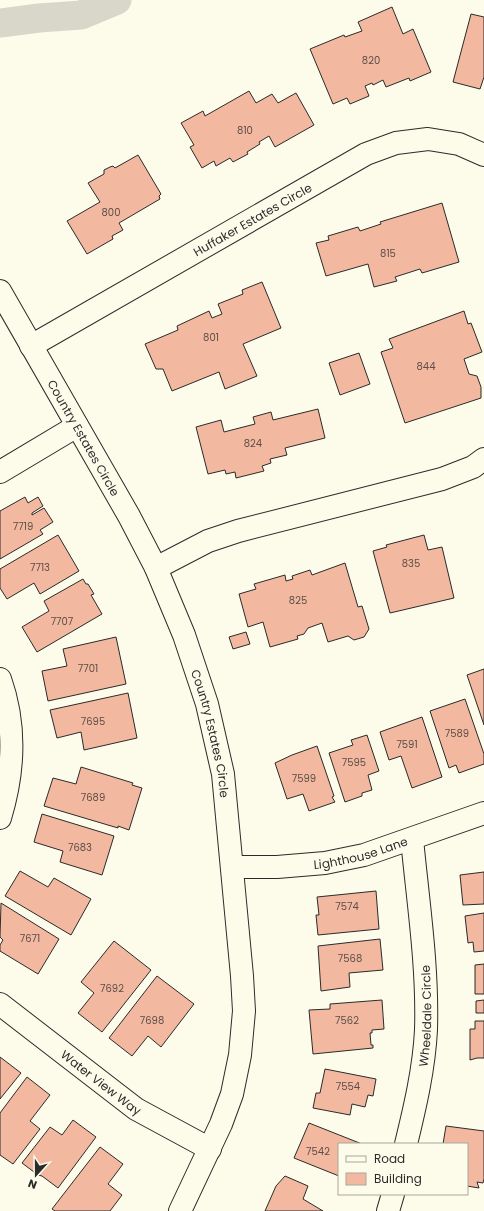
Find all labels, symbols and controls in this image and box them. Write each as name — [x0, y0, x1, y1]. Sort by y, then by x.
house number: 820 — [362, 53, 380, 68]
house number: 810 — [237, 123, 253, 138]
street label: Huffaker Estates Circle — [190, 179, 315, 260]
house number: 800 — [102, 205, 120, 220]
house number: 815 — [380, 246, 396, 261]
house number: 801 — [203, 330, 219, 345]
house number: 844 — [417, 359, 435, 374]
street label: Country Estates Circle — [44, 376, 124, 499]
house number: 824 — [244, 436, 262, 451]
house number: 7719 — [13, 519, 33, 534]
house number: 835 — [402, 556, 420, 571]
house number: 7713 — [30, 560, 50, 575]
house number: 825 — [289, 593, 307, 608]
house number: 7707 — [51, 614, 74, 629]
house number: 7701 — [78, 661, 98, 676]
street label: Country Estates Circle — [187, 667, 234, 798]
house number: 7695 — [81, 714, 105, 729]
house number: 7589 — [445, 726, 469, 741]
house number: 7591 — [396, 737, 418, 752]
house number: 7595 — [342, 755, 366, 770]
house number: 7599 — [292, 771, 316, 786]
house number: 7689 — [81, 790, 105, 805]
street label: Lighthouse Lane — [313, 832, 410, 872]
house number: 7683 — [68, 840, 92, 855]
house number: 7574 — [335, 899, 359, 914]
house number: 7671 — [20, 931, 40, 946]
house number: 7568 — [338, 951, 362, 966]
street label: Wheeldale Circle — [414, 965, 435, 1068]
house number: 7692 — [100, 981, 124, 996]
house number: 7698 — [140, 1013, 164, 1028]
house number: 7562 — [335, 1013, 359, 1028]
street label: Water View Way — [58, 1046, 145, 1119]
house number: 7554 — [336, 1079, 360, 1094]
legend — [338, 1143, 468, 1195]
house number: 7542 — [306, 1144, 330, 1159]
text: Road — [374, 1150, 405, 1167]
north arrow — [16, 1155, 56, 1195]
text: Building — [374, 1170, 422, 1187]
text: N — [26, 1175, 39, 1193]

